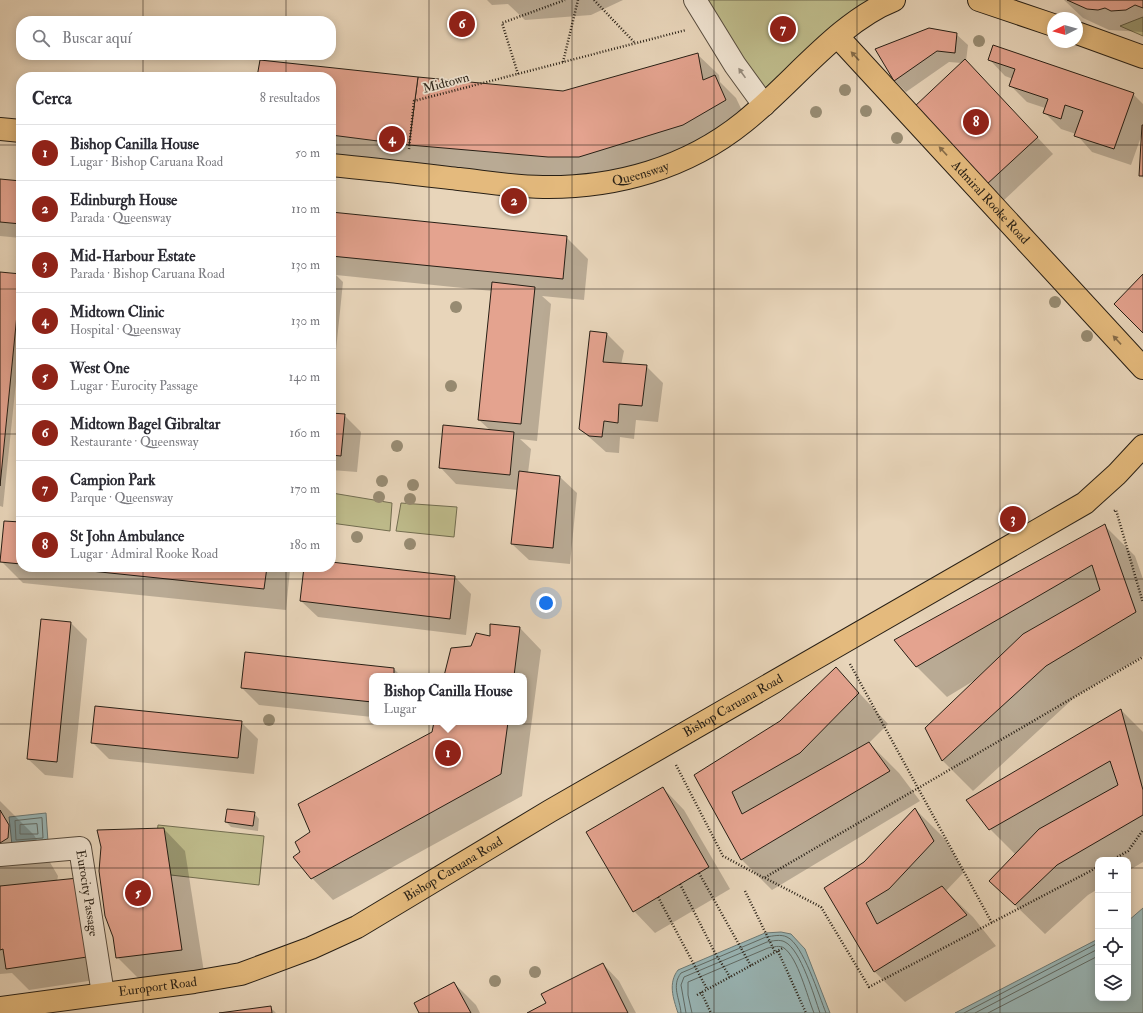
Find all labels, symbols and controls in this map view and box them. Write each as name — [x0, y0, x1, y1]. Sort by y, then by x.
pin: 6 — [449, 9, 475, 39]
north arrow — [1047, 12, 1083, 48]
pin: 7 — [770, 14, 796, 44]
search box — [16, 16, 336, 60]
icon: search — [30, 27, 52, 49]
text: Buscar aquí — [62, 29, 131, 48]
one-way arrow — [850, 51, 860, 61]
one-way arrow — [738, 68, 746, 78]
street label: Midtown — [421, 69, 471, 97]
text: Cerca — [32, 88, 72, 109]
text: 8 resultados — [260, 90, 320, 106]
pin: 8 — [963, 107, 989, 137]
pin: 4 — [379, 124, 405, 154]
text: Bishop Canilla House — [70, 135, 199, 154]
text: 1 — [43, 145, 47, 161]
text: 50 m — [295, 145, 320, 161]
one-way arrow — [938, 146, 948, 156]
text: Lugar · Bishop Caruana Road — [70, 154, 223, 170]
street label: Admiral Rooke Road — [947, 157, 1033, 248]
street label: Queensway — [611, 158, 672, 189]
pin: 2 — [501, 186, 527, 216]
text: Edinburgh House — [70, 191, 177, 210]
text: 2 — [42, 201, 48, 217]
text: 110 m — [291, 201, 320, 217]
text: Parada · Queensway — [70, 210, 171, 226]
text: Mid-Harbour Estate — [70, 247, 195, 266]
text: 3 — [43, 257, 48, 273]
text: 130 m — [291, 257, 320, 273]
text: Parada · Bishop Caruana Road — [70, 266, 225, 282]
text: Midtown Clinic — [70, 303, 164, 322]
text: 4 — [41, 313, 49, 329]
text: 130 m — [291, 313, 320, 329]
text: Hospital · Queensway — [70, 322, 181, 338]
one-way arrow — [1112, 334, 1121, 345]
text: West One — [70, 359, 130, 378]
text: 5 — [42, 369, 48, 385]
text: 140 m — [289, 369, 320, 385]
text: Lugar · Eurocity Passage — [70, 378, 198, 394]
text: Midtown Bagel Gibraltar — [70, 415, 220, 434]
text: 6 — [42, 425, 48, 441]
text: 160 m — [289, 425, 320, 441]
text: Restaurante · Queensway — [70, 434, 199, 450]
text: Campion Park — [70, 471, 156, 490]
text: 7 — [42, 481, 48, 497]
text: 170 m — [290, 481, 320, 497]
text: Parque · Queensway — [70, 490, 173, 506]
pin: 3 — [1000, 504, 1026, 534]
text: St John Ambulance — [70, 527, 184, 546]
text: 8 — [42, 537, 48, 553]
text: 180 m — [290, 537, 320, 553]
text: Lugar · Admiral Rooke Road — [70, 546, 218, 562]
your location — [536, 593, 556, 613]
street label: Bishop Caruana Road — [680, 670, 786, 741]
popup — [369, 673, 527, 725]
text: Bishop Canilla House — [384, 682, 513, 701]
text: Lugar — [384, 701, 416, 717]
pin: 1 — [435, 738, 461, 768]
street label: Bishop Caruana Road — [401, 833, 506, 905]
street label: Eurocity Passage — [72, 849, 102, 938]
map controls — [1095, 857, 1131, 1001]
button: + — [1095, 857, 1131, 893]
pin: 5 — [125, 878, 151, 908]
button: − — [1095, 893, 1131, 929]
button: locate — [1095, 929, 1131, 965]
button: layers — [1095, 965, 1131, 1001]
street label: Europort Road — [117, 974, 198, 1000]

